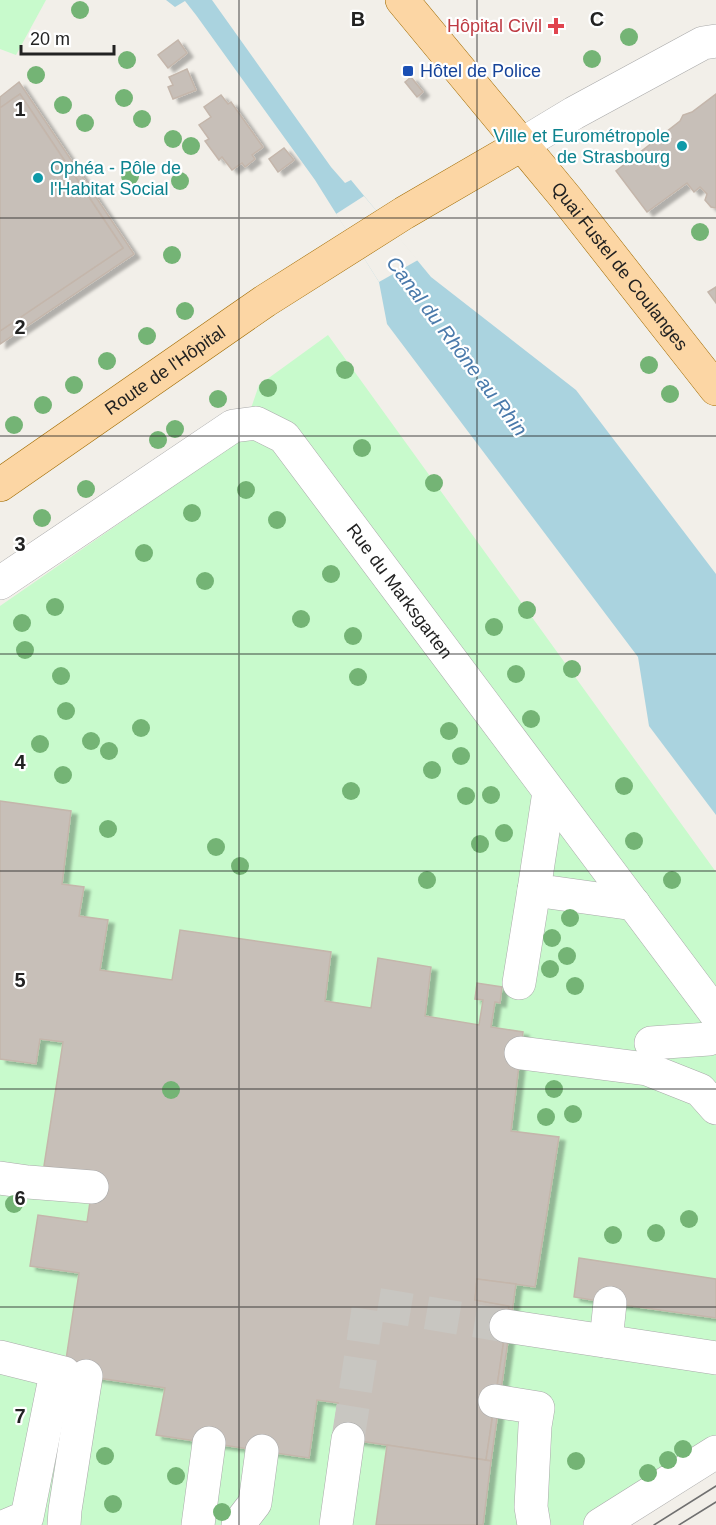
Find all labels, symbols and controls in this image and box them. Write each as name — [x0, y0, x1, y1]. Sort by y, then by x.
text: B — [351, 8, 365, 30]
text: C — [590, 8, 604, 30]
place label: Hôpital Civil — [447, 16, 542, 36]
marker: Hôpital Civil — [547, 17, 565, 35]
scale bar — [21, 18, 114, 56]
text: 20 m — [30, 29, 70, 49]
place label: Hôtel de Police — [420, 61, 541, 81]
marker: Hôtel de Police — [401, 64, 415, 78]
text: 1 — [14, 98, 26, 120]
place label: Ville et Eurométropole de Strasbourg — [493, 126, 670, 167]
marker: Ville et Eurométropole de Strasbourg — [675, 139, 689, 153]
place label: Ophéa - Pôle de l'Habitat Social — [50, 158, 181, 199]
marker: Ophéa - Pôle de l'Habitat Social — [31, 171, 45, 185]
street label: Quai Fustel de Coulanges — [547, 178, 692, 354]
water label: Canal du Rhône au Rhin — [382, 252, 532, 440]
text: 2 — [14, 316, 26, 338]
street label: Route de l'Hôpital — [101, 322, 229, 419]
street label: Rue du Marksgarten — [342, 520, 456, 662]
text: 3 — [14, 533, 26, 555]
text: 4 — [14, 751, 26, 773]
text: 5 — [14, 969, 26, 991]
text: 6 — [14, 1187, 26, 1209]
text: 7 — [14, 1405, 26, 1427]

